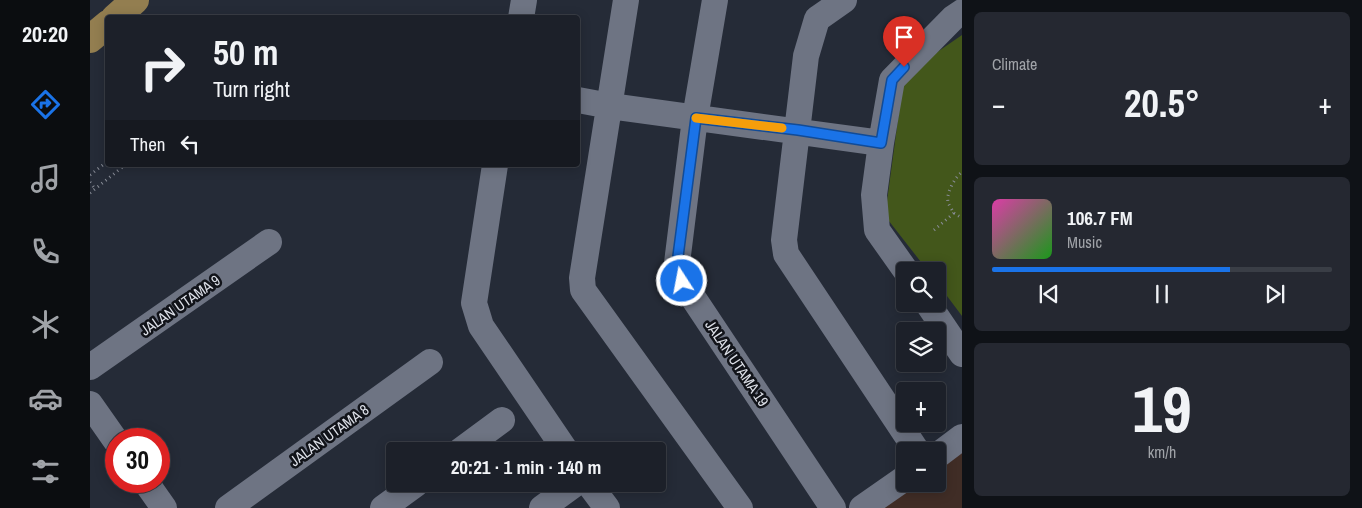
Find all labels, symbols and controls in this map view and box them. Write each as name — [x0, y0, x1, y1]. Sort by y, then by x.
pin — [883, 16, 925, 67]
text: 20:20 — [22, 19, 68, 49]
icon: arrive — [890, 23, 918, 51]
text: 50 m — [213, 29, 278, 76]
icon: right — [130, 35, 195, 100]
text: Climate — [992, 53, 1037, 75]
text: Turn right — [213, 74, 290, 104]
text: 20.5° — [1124, 78, 1200, 129]
text: − — [992, 85, 1005, 123]
text: + — [1319, 85, 1332, 123]
icon: directions — [28, 87, 63, 122]
icon: left — [176, 130, 204, 158]
text: Then — [130, 131, 166, 157]
icon: music — [28, 161, 63, 196]
text: 106.7 FM — [1067, 205, 1133, 231]
text: Music — [1067, 231, 1102, 253]
icon: phone — [28, 234, 63, 269]
position arrow — [655, 254, 707, 306]
map controls — [896, 262, 946, 492]
button: search — [896, 262, 946, 312]
street label: JALAN UTAMA 9 — [136, 270, 224, 340]
icon: previous — [1035, 280, 1063, 308]
icon: pause — [1148, 280, 1176, 308]
icon: next — [1261, 280, 1289, 308]
icon: climate — [28, 307, 63, 342]
street label: JALAN UTAMA 19 — [700, 316, 774, 411]
button: layers — [896, 322, 946, 372]
text: 19 — [1132, 365, 1192, 452]
icon: car — [28, 381, 63, 416]
button: + — [896, 382, 946, 432]
street label: JALAN UTAMA 8 — [285, 399, 373, 471]
speed limit sign: 30 — [105, 428, 170, 493]
text: km/h — [1148, 441, 1176, 463]
button: − — [896, 442, 946, 492]
icon: filters — [28, 454, 63, 489]
text: 20:21 · 1 min · 140 m — [451, 454, 601, 480]

